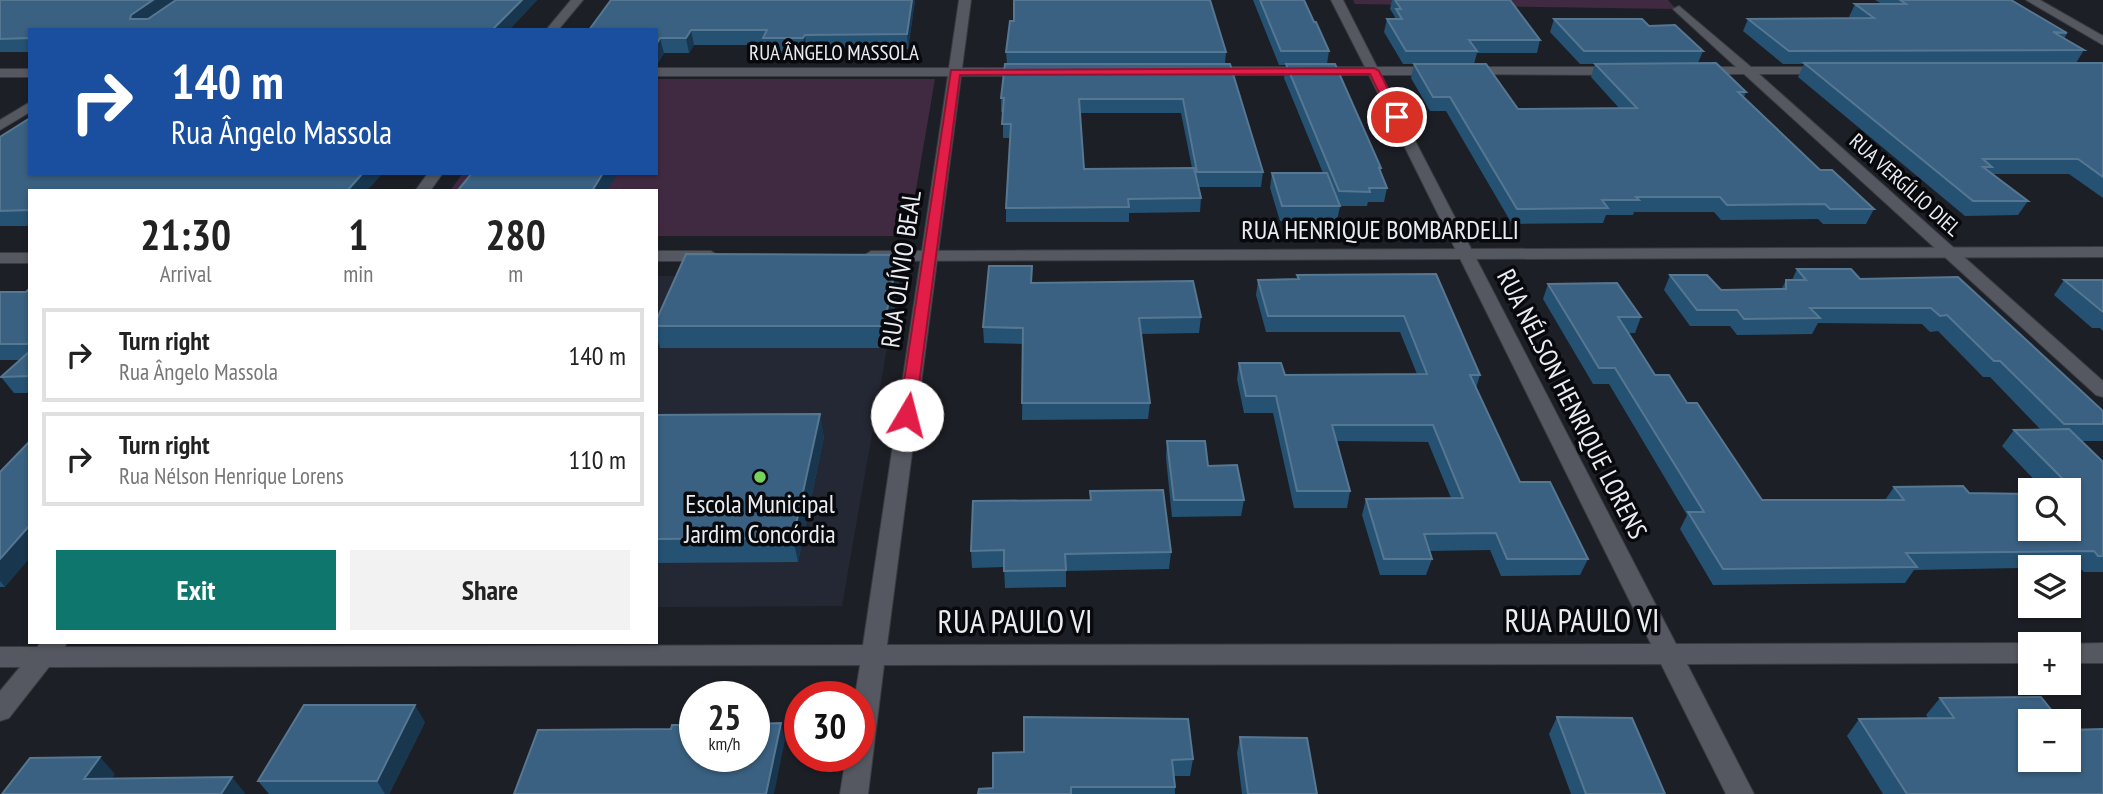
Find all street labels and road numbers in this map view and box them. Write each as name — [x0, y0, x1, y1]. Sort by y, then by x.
street label: RUA ÂNGELO MASSOLA — [749, 39, 919, 66]
street label: RUA VERGÍLIO DIEL — [1844, 127, 1967, 242]
street label: RUA OLÍVIO BEAL — [873, 188, 928, 350]
street label: RUA HENRIQUE BOMBARDELLI — [1241, 213, 1519, 246]
street label: RUA NÉLSON HENRIQUE LORENS — [1490, 263, 1655, 544]
street label: RUA PAULO VI — [1505, 599, 1659, 641]
street label: RUA PAULO VI — [938, 600, 1092, 642]

